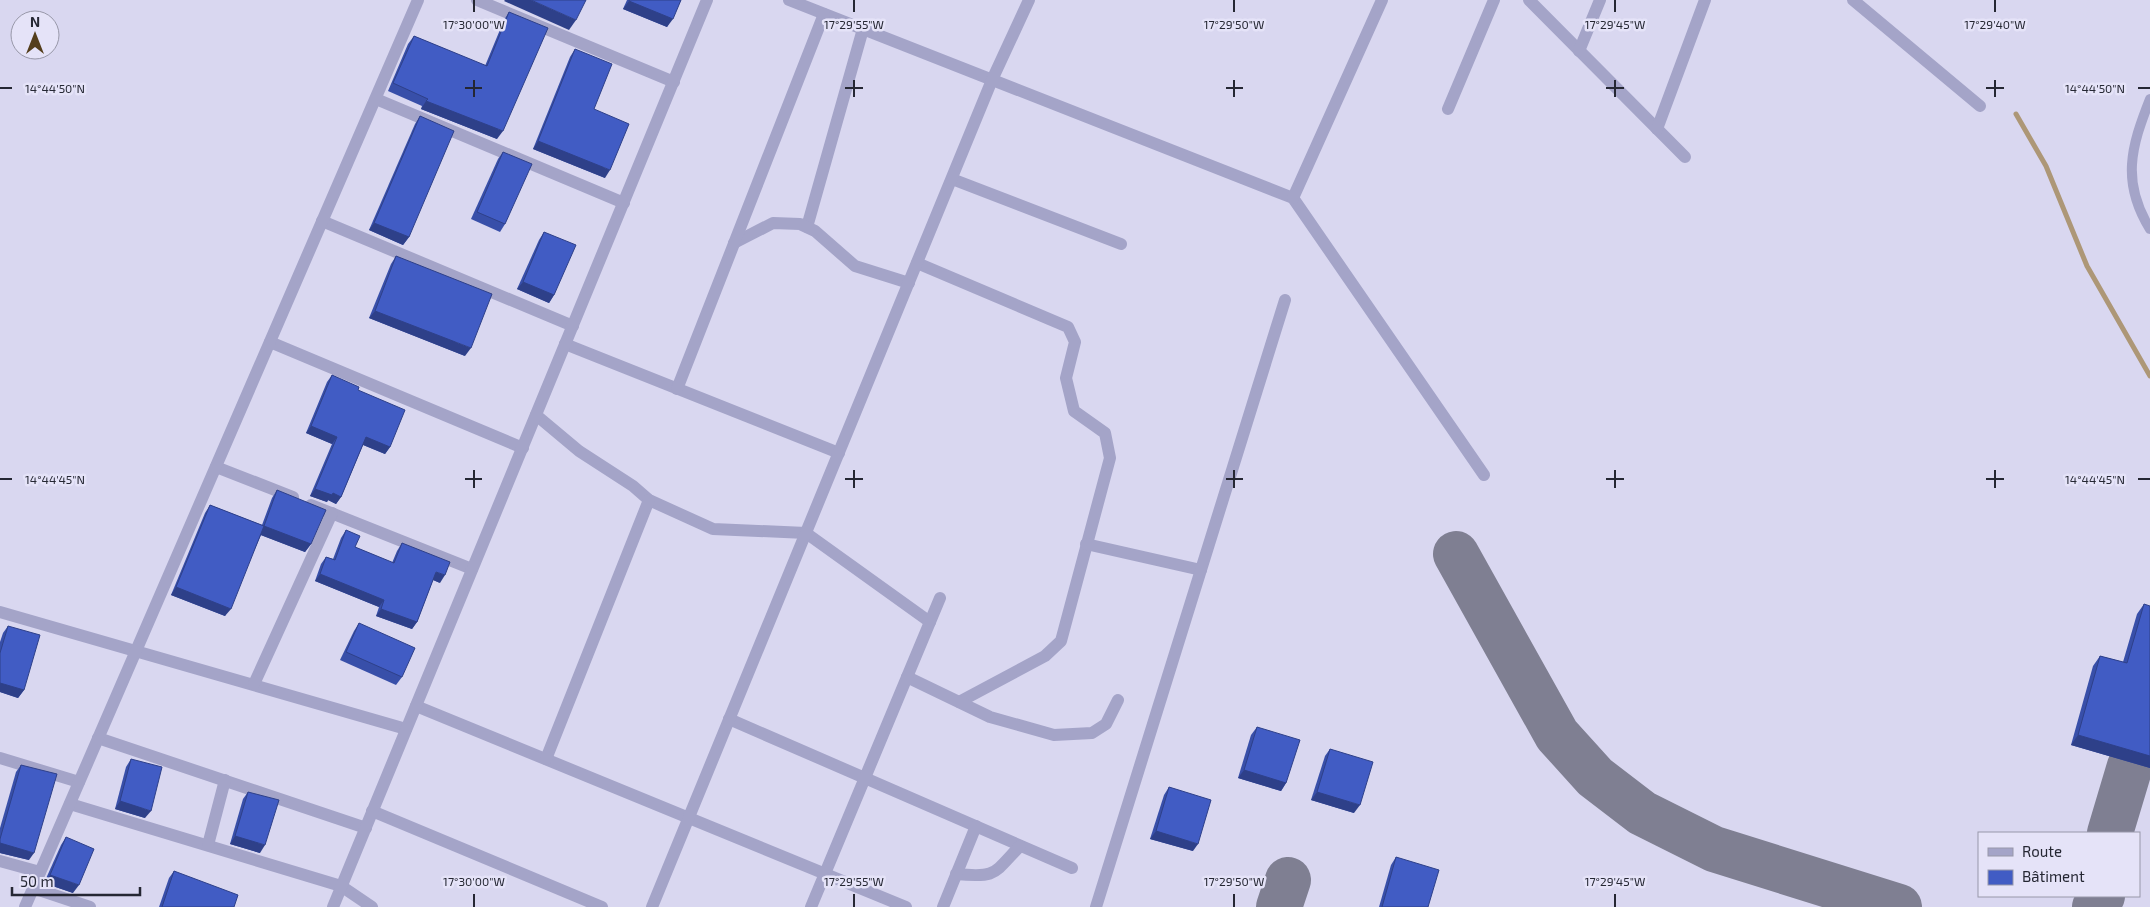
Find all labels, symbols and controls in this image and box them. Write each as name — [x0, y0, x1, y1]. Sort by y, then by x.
north arrow — [10, 10, 60, 60]
text: N — [30, 13, 40, 30]
text: 17°30'00"W — [443, 17, 505, 31]
text: 17°29'55"W — [824, 17, 884, 31]
text: 17°29'50"W — [1204, 17, 1264, 31]
text: 17°29'45"W — [1585, 17, 1645, 31]
text: 17°29'40"W — [1964, 17, 2026, 31]
text: 14°44'50"N — [25, 81, 85, 95]
text: 14°44'50"N — [2065, 81, 2125, 95]
text: 14°44'45"N — [25, 472, 85, 486]
text: 14°44'45"N — [2065, 472, 2125, 486]
legend — [1978, 832, 2140, 897]
text: Route — [2022, 842, 2062, 860]
scale bar — [12, 864, 140, 896]
text: Bâtiment — [2022, 867, 2085, 885]
text: 50 m — [20, 872, 54, 890]
text: 17°30'00"W — [443, 874, 505, 888]
text: 17°29'55"W — [824, 874, 884, 888]
text: 17°29'50"W — [1204, 874, 1264, 888]
text: 17°29'45"W — [1585, 874, 1645, 888]

